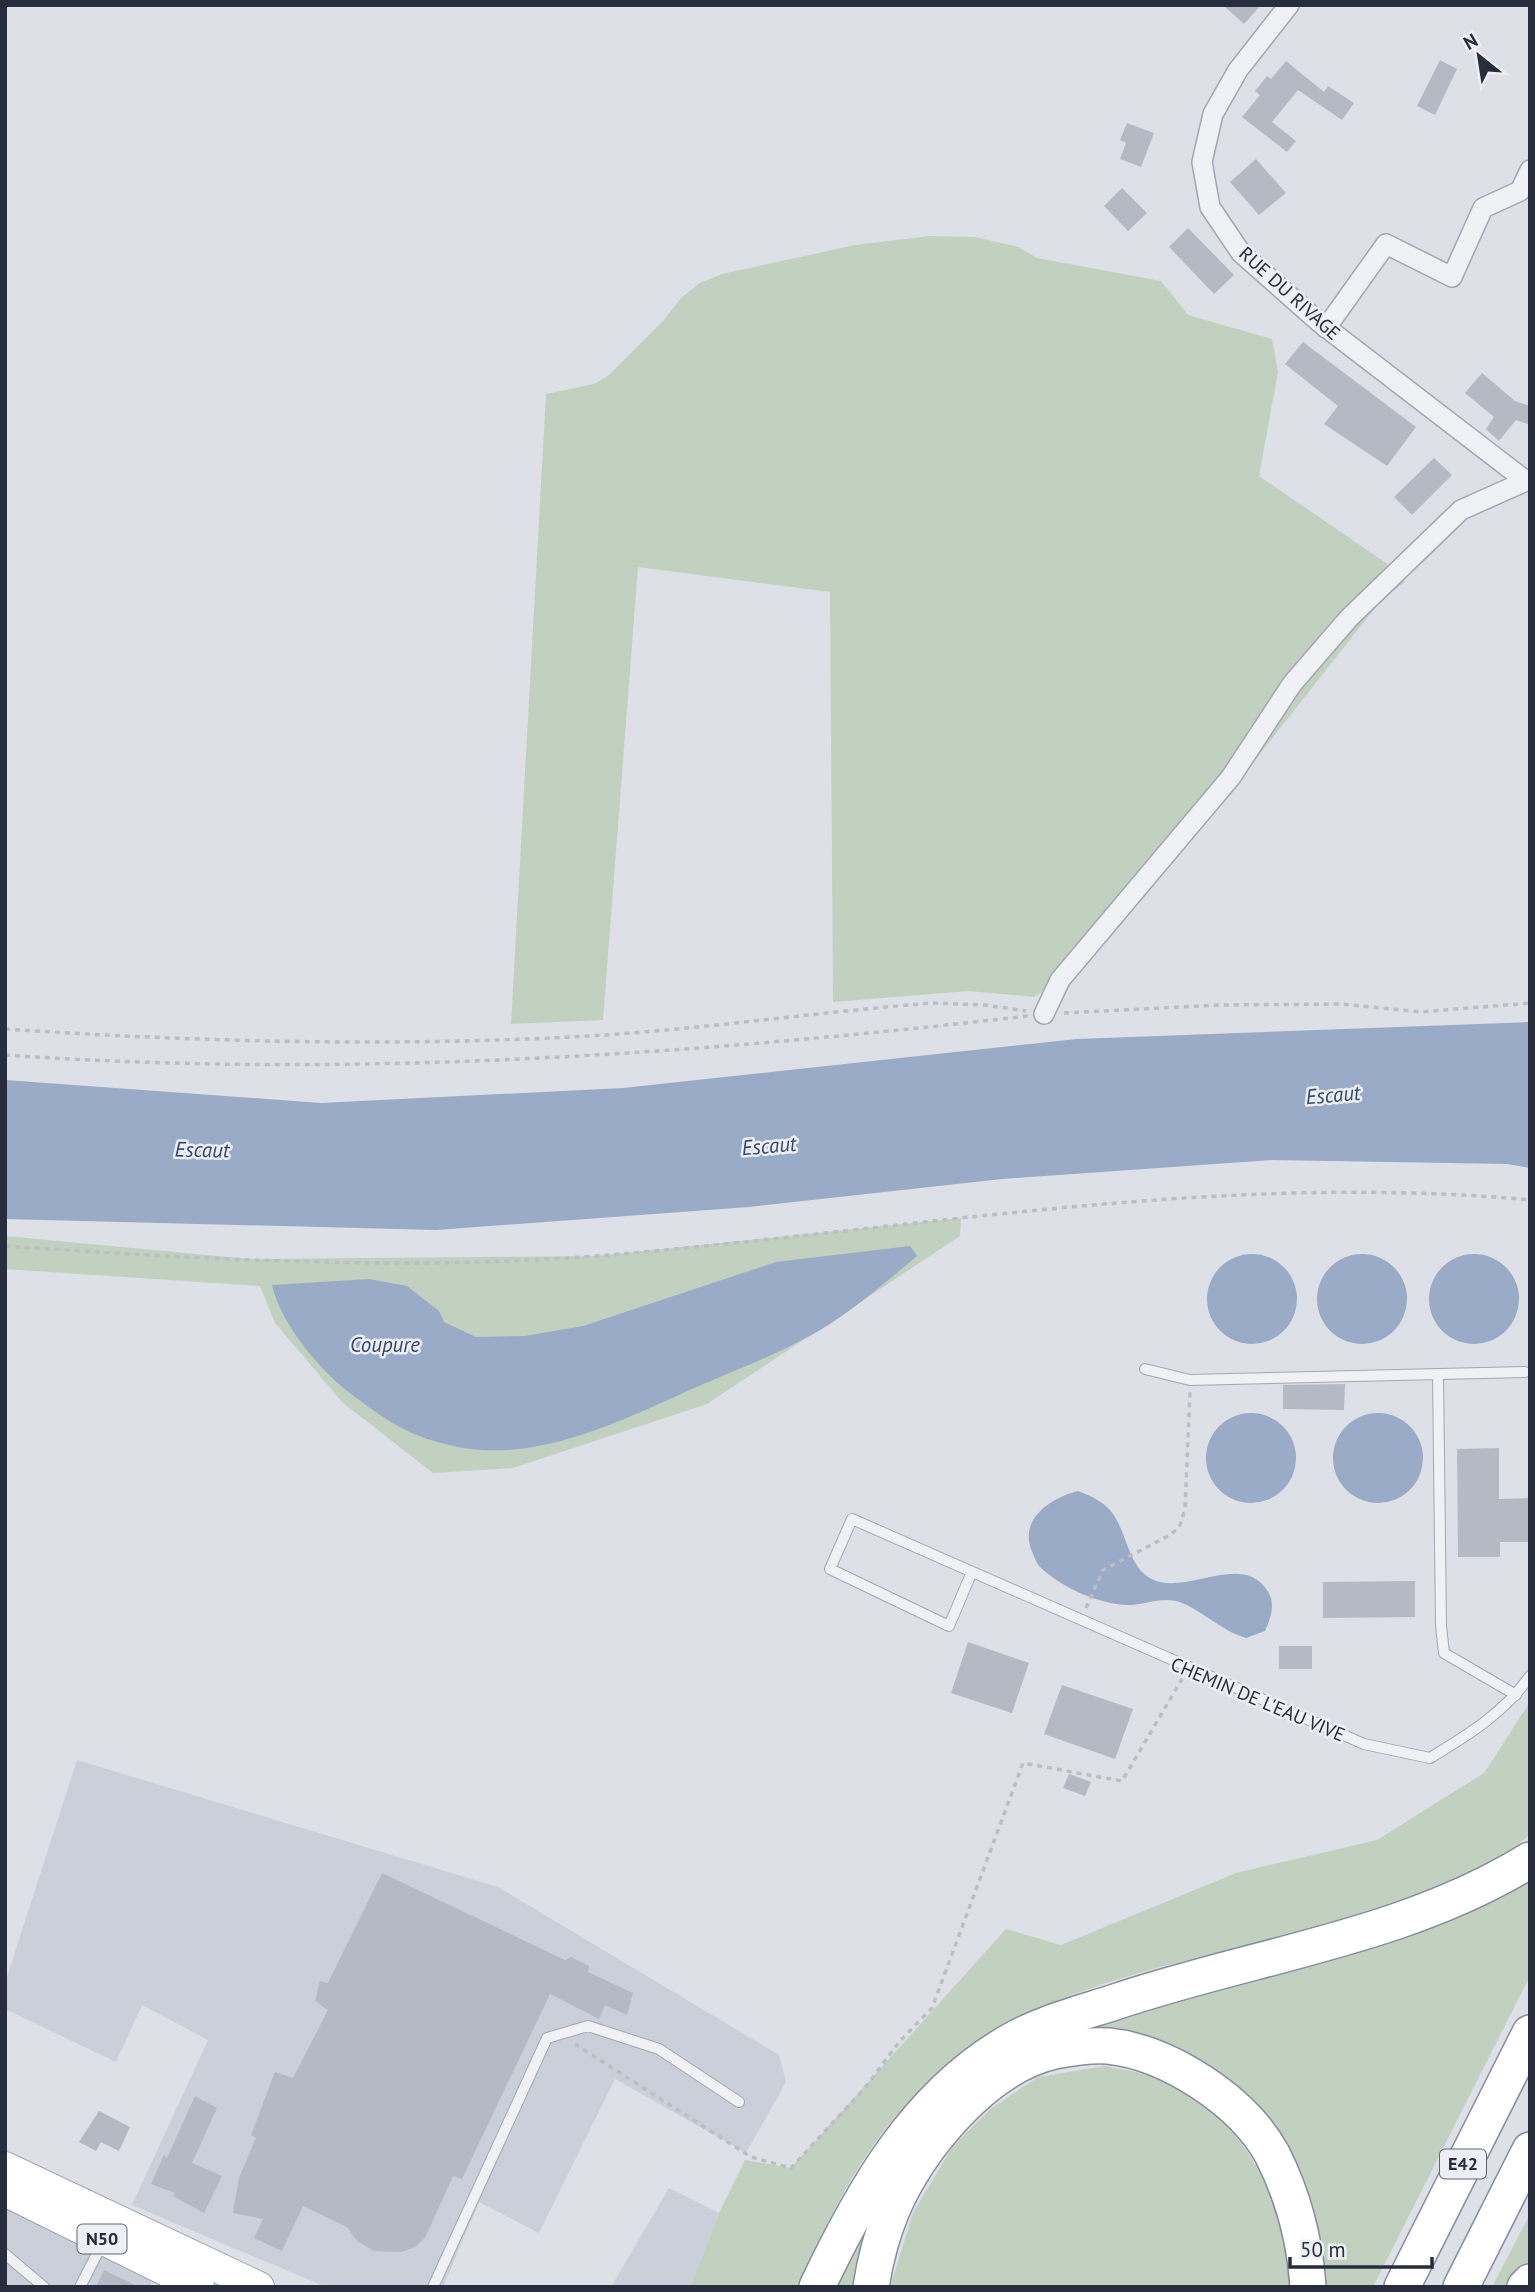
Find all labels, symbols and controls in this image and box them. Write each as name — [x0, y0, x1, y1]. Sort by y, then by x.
north arrow — [1444, 21, 1514, 91]
text: N — [1459, 28, 1482, 55]
street label: RUE DU RIVAGE — [1234, 241, 1346, 345]
water label: Escaut — [1304, 1079, 1363, 1110]
water label: Escaut — [740, 1130, 799, 1161]
water label: Escaut — [174, 1136, 231, 1164]
water label: Coupure — [350, 1331, 420, 1358]
street label: CHEMIN DE L'EAU VIVE — [1167, 1651, 1349, 1747]
road number: E42 — [1440, 2150, 1486, 2178]
road number: N50 — [78, 2224, 126, 2253]
scale bar — [1290, 2226, 1432, 2270]
text: 50 m — [1300, 2236, 1346, 2263]

